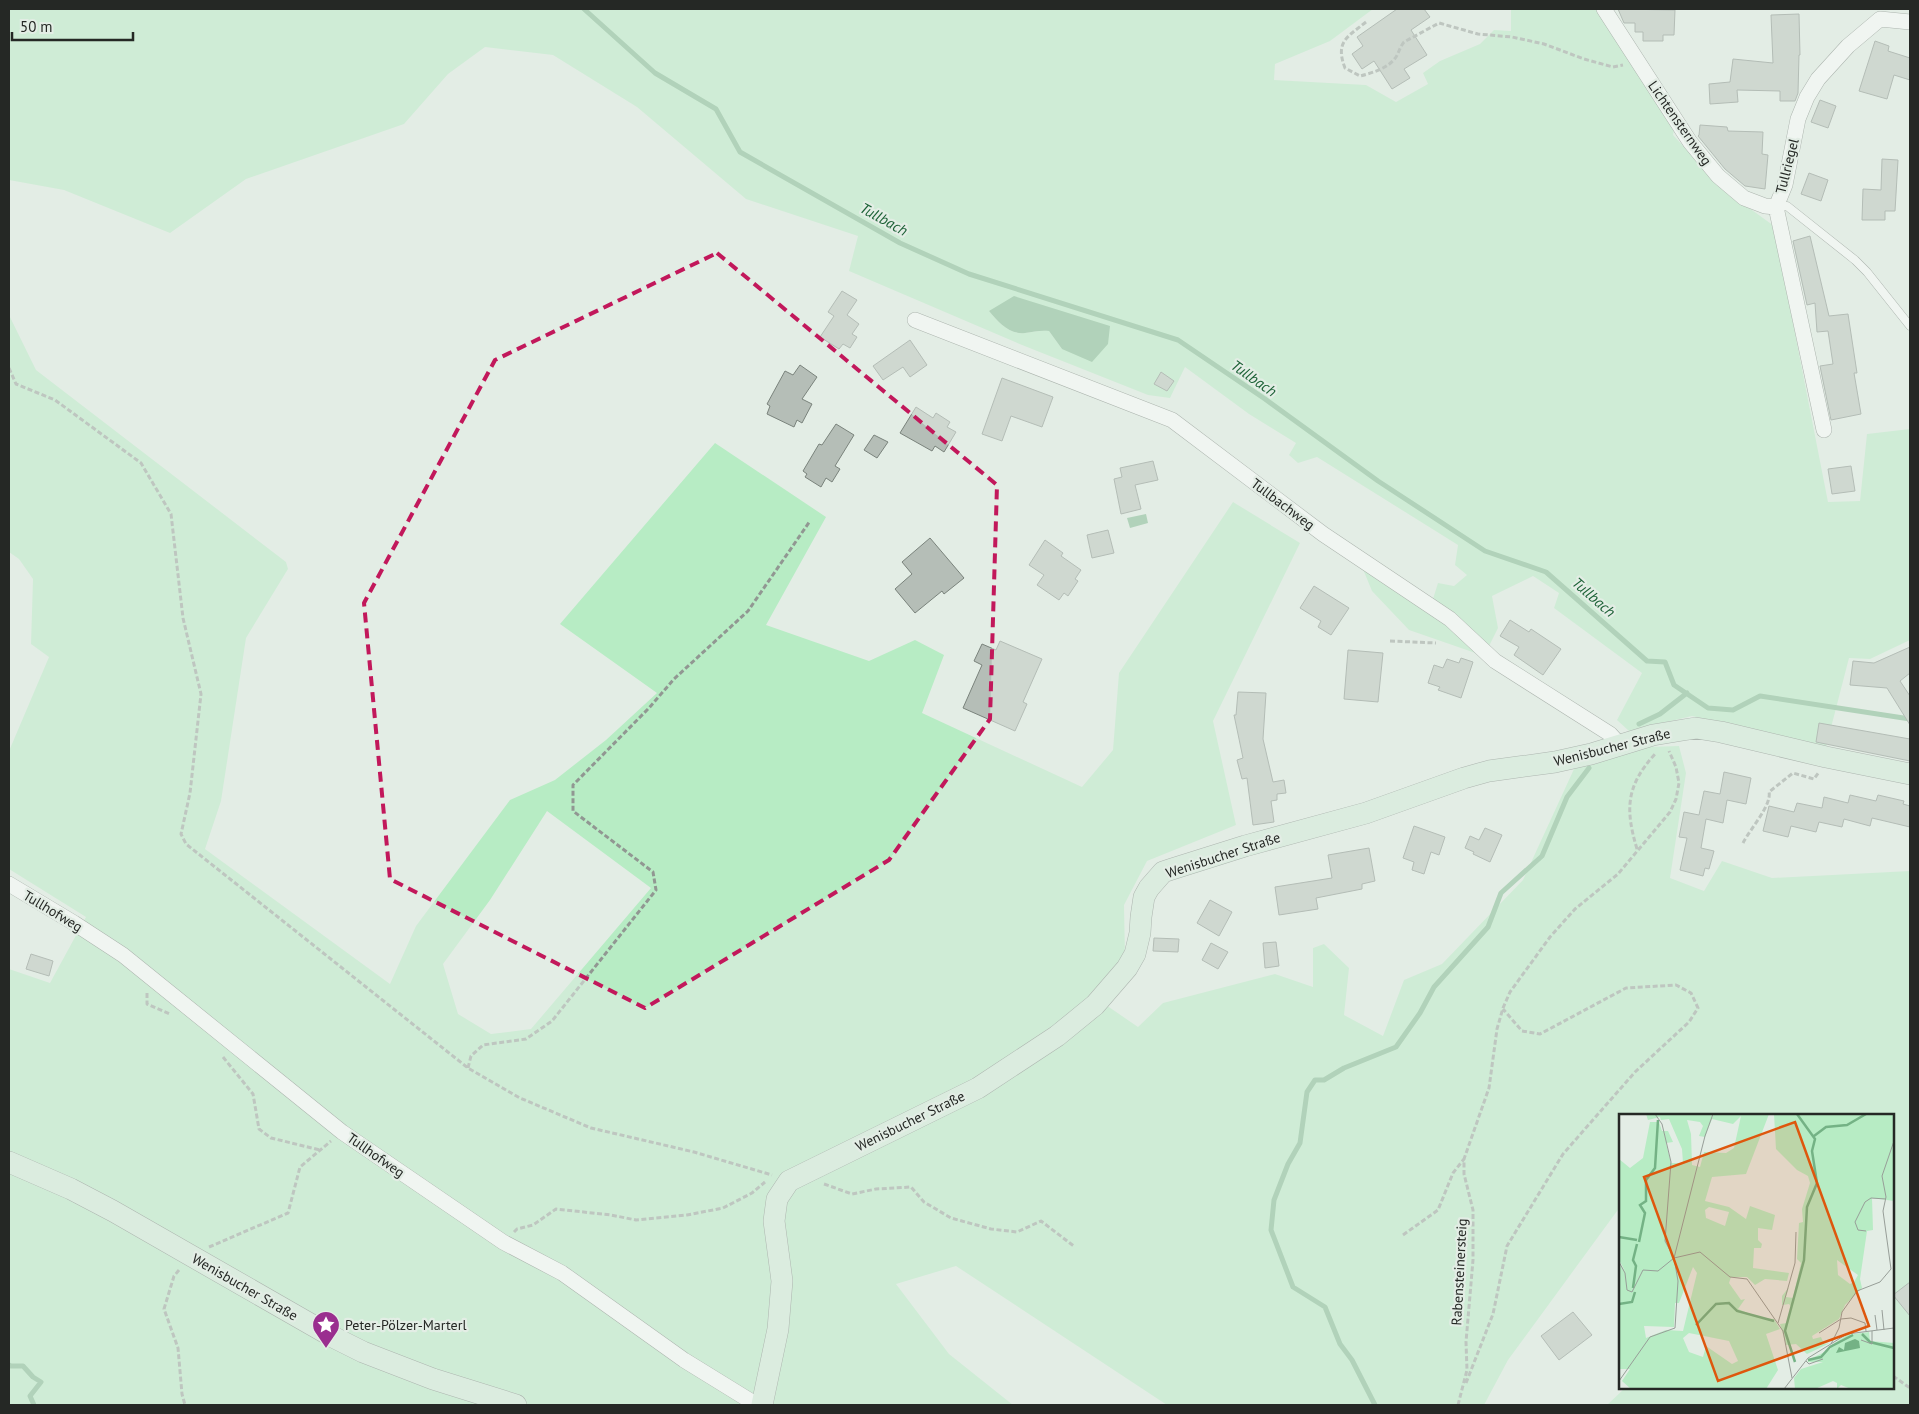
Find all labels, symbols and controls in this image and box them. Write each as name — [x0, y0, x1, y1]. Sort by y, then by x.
scale bar — [12, 10, 134, 42]
text: 50 m — [20, 17, 53, 36]
street label: Lichtensternweg — [1644, 77, 1716, 169]
street label: Tullriegel — [1771, 137, 1803, 195]
water label: Tullbach — [857, 198, 911, 240]
water label: Tullbach — [1227, 355, 1281, 401]
street label: Tullbachweg — [1248, 474, 1318, 534]
water label: Tullbach — [1568, 573, 1620, 621]
street label: Wenisbucher Straße — [1552, 724, 1672, 770]
street label: Wenisbucher Straße — [1163, 828, 1283, 882]
street label: Tullhofweg — [20, 886, 86, 936]
street label: Wenisbucher Straße — [852, 1087, 968, 1155]
inset map — [1619, 1114, 1894, 1389]
street label: Tullhofweg — [344, 1129, 408, 1181]
street label: Rabensteinersteig — [1447, 1218, 1471, 1326]
street label: Wenisbucher Straße — [189, 1249, 301, 1325]
place icon: Peter-Pölzer-Marterl — [311, 1310, 341, 1349]
place label: Peter-Pölzer-Marterl — [345, 1316, 467, 1334]

